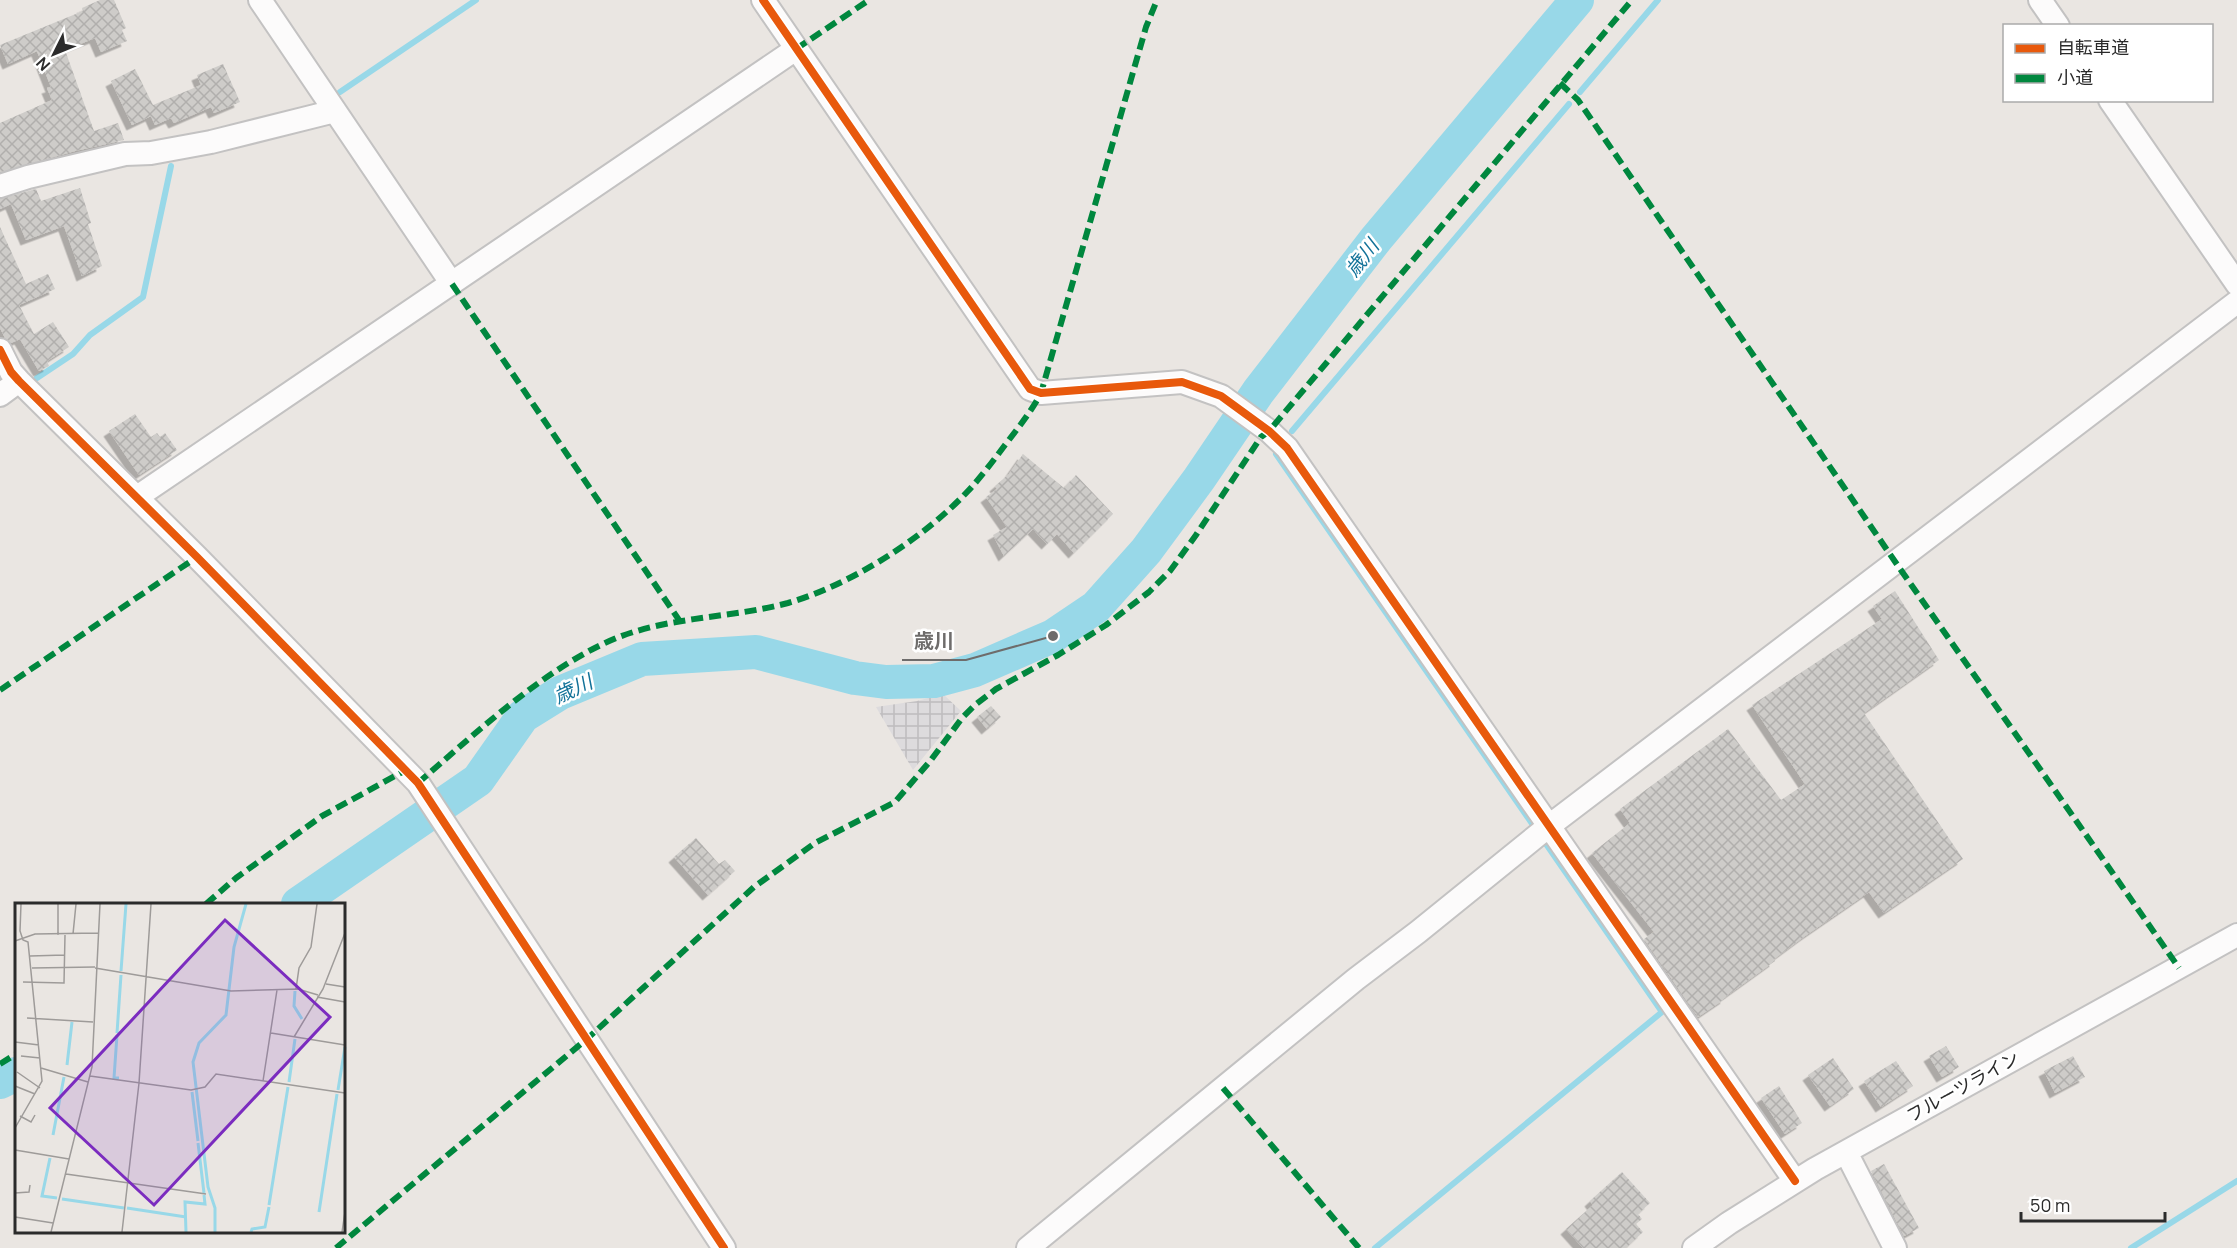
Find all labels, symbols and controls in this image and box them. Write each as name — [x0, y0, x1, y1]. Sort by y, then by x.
north arrow — [24, 24, 84, 84]
legend — [2003, 24, 2213, 102]
text: 自転車道 — [2057, 35, 2129, 59]
text: N — [31, 53, 55, 76]
text: 小道 — [2057, 65, 2093, 89]
water label: 歳川 — [1339, 232, 1386, 282]
callout: 歳川 — [902, 622, 966, 660]
text: 歳川 — [914, 627, 954, 654]
water label: 歳川 — [549, 667, 598, 709]
inset map — [15, 903, 345, 1233]
street label: フルーツライン — [1902, 1045, 2023, 1127]
scale bar — [2021, 1185, 2165, 1223]
text: 50 m — [2030, 1193, 2070, 1217]

